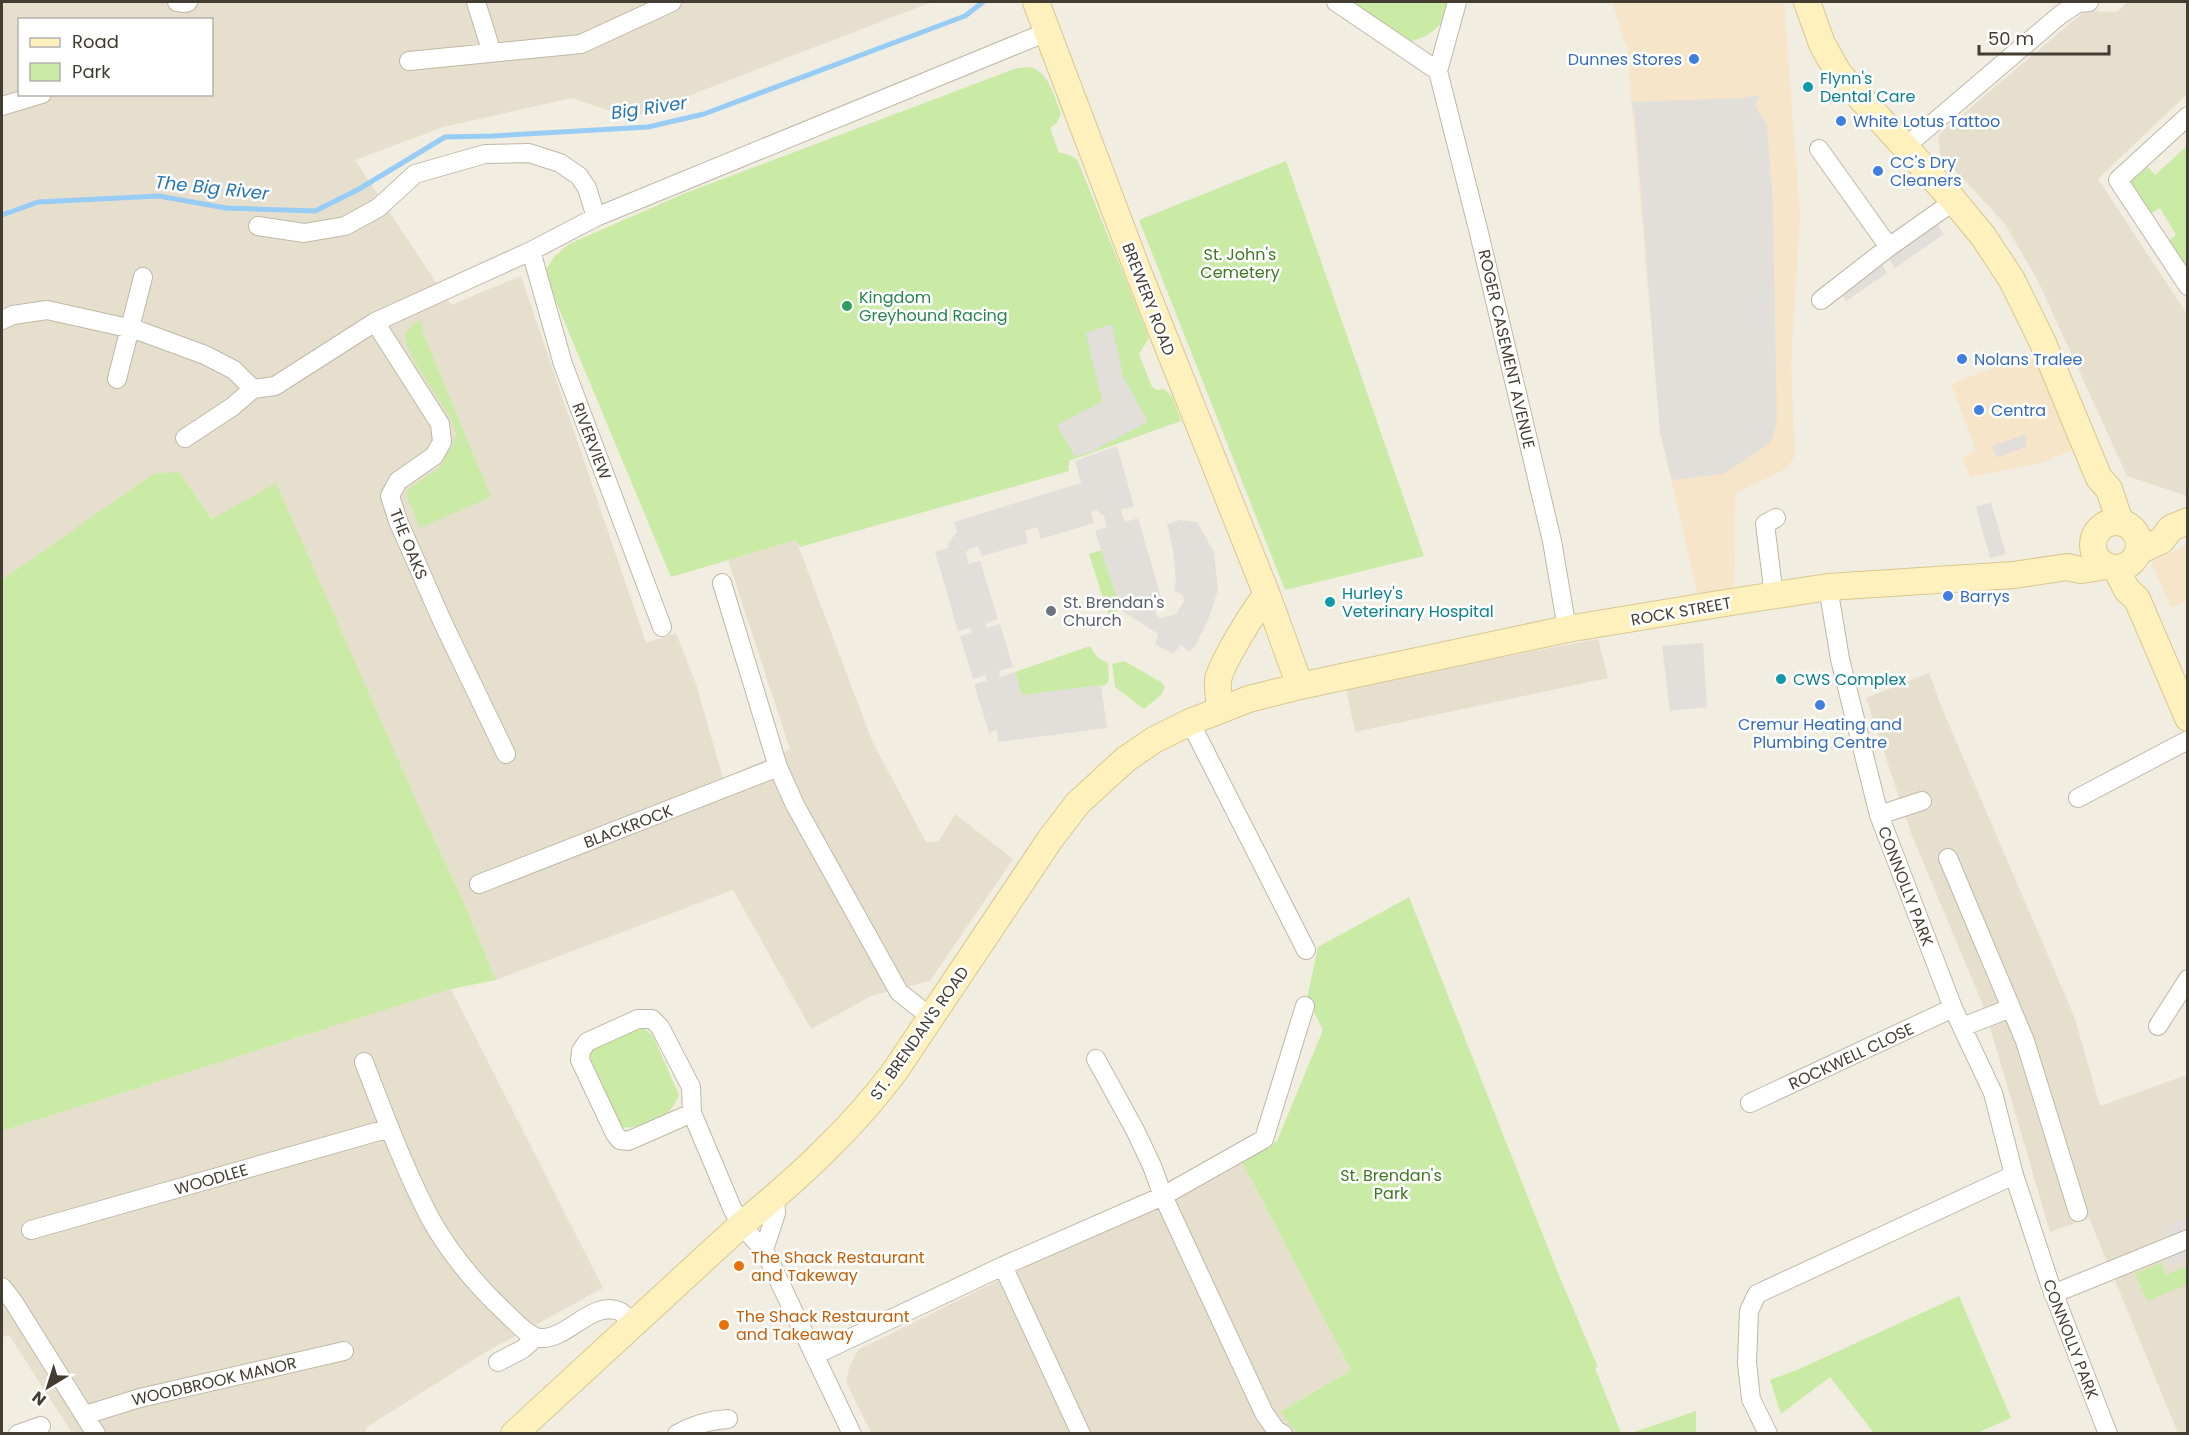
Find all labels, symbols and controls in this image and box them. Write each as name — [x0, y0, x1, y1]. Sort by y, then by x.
legend — [18, 18, 213, 96]
scale bar — [1979, 18, 2110, 56]
text: 50 m — [1988, 26, 2034, 51]
text: Road — [72, 29, 119, 54]
place label: Dunnes Stores — [1568, 48, 1682, 71]
marker: Dunnes Stores — [1687, 52, 1701, 66]
text: Park — [72, 59, 111, 84]
place label: Flynn's Dental Care — [1820, 67, 1915, 108]
marker: Flynn's Dental Care — [1801, 80, 1815, 94]
water label: Big River — [609, 90, 690, 125]
place label: White Lotus Tattoo — [1853, 110, 2000, 133]
marker: White Lotus Tattoo — [1834, 114, 1848, 128]
place label: CC's Dry Cleaners — [1890, 151, 1962, 192]
marker: CC's Dry Cleaners — [1871, 164, 1885, 178]
water label: The Big River — [154, 169, 271, 206]
street label: BREWERY ROAD — [1116, 239, 1181, 359]
park label: St. John's Cemetery — [1200, 243, 1280, 284]
street label: ROGER CASEMENT AVENUE — [1472, 247, 1541, 451]
place label: Kingdom Greyhound Racing — [859, 286, 1008, 327]
marker: Kingdom Greyhound Racing — [840, 299, 854, 313]
place label: Nolans Tralee — [1974, 348, 2082, 371]
marker: Nolans Tralee — [1955, 352, 1969, 366]
street label: RIVERVIEW — [566, 399, 617, 483]
place label: Centra — [1991, 399, 2046, 422]
marker: Centra — [1972, 403, 1986, 417]
street label: THE OAKS — [384, 505, 433, 583]
place label: Hurley's Veterinary Hospital — [1342, 582, 1494, 623]
place label: Barrys — [1960, 585, 2010, 608]
marker: Barrys — [1941, 589, 1955, 603]
place label: St. Brendan's Church — [1063, 591, 1165, 632]
street label: ROCK STREET — [1629, 591, 1733, 632]
marker: Hurley's Veterinary Hospital — [1323, 595, 1337, 609]
marker: St. Brendan's Church — [1044, 604, 1058, 618]
place label: CWS Complex — [1793, 668, 1906, 691]
marker: CWS Complex — [1774, 672, 1788, 686]
marker: Cremur Heating and Plumbing Centre — [1813, 698, 1827, 712]
place label: Cremur Heating and Plumbing Centre — [1738, 713, 1902, 754]
street label: BLACKROCK — [580, 799, 676, 854]
street label: CONNOLLY PARK — [1872, 823, 1939, 950]
street label: ST. BRENDAN'S ROAD — [864, 962, 974, 1105]
street label: ROCKWELL CLOSE — [1785, 1017, 1918, 1096]
street label: WOODLEE — [172, 1158, 251, 1201]
park label: St. Brendan's Park — [1340, 1164, 1442, 1205]
place label: The Shack Restaurant and Takeway — [751, 1246, 925, 1287]
marker: The Shack Restaurant and Takeway — [732, 1259, 746, 1273]
street label: CONNOLLY PARK — [2037, 1276, 2104, 1403]
place label: The Shack Restaurant and Takeaway — [736, 1305, 910, 1346]
marker: The Shack Restaurant and Takeaway — [717, 1318, 731, 1332]
street label: WOODBROOK MANOR — [129, 1351, 299, 1412]
north arrow — [18, 1357, 78, 1417]
text: N — [27, 1386, 51, 1411]

